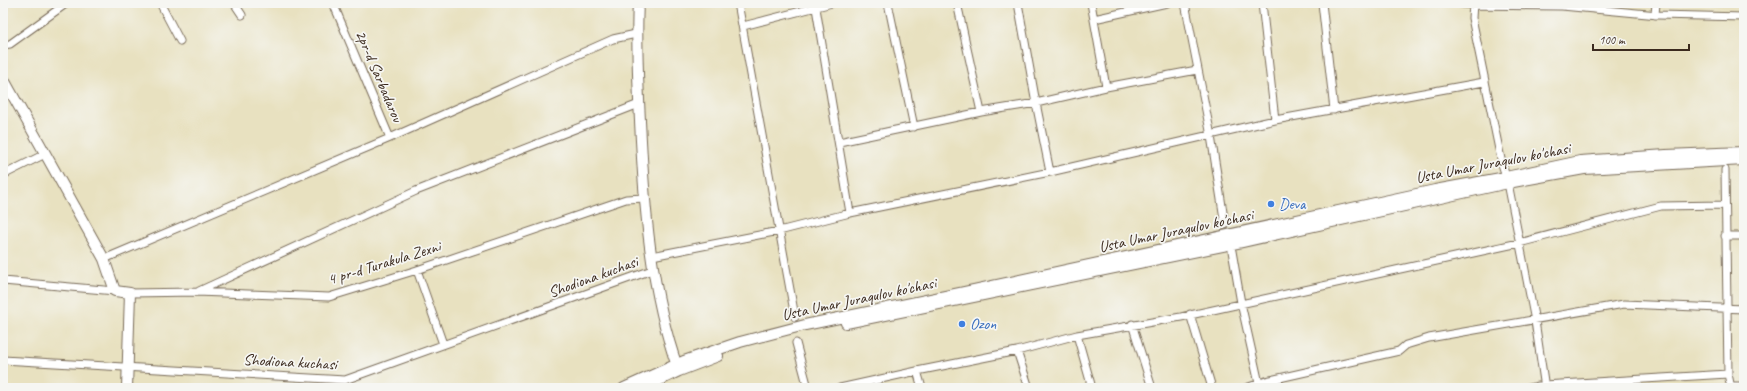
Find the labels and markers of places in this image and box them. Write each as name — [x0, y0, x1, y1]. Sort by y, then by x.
place label: Deva — [1279, 194, 1307, 214]
marker: Deva — [1266, 199, 1276, 209]
place label: Ozon — [970, 314, 997, 334]
marker: Ozon — [957, 319, 967, 329]

